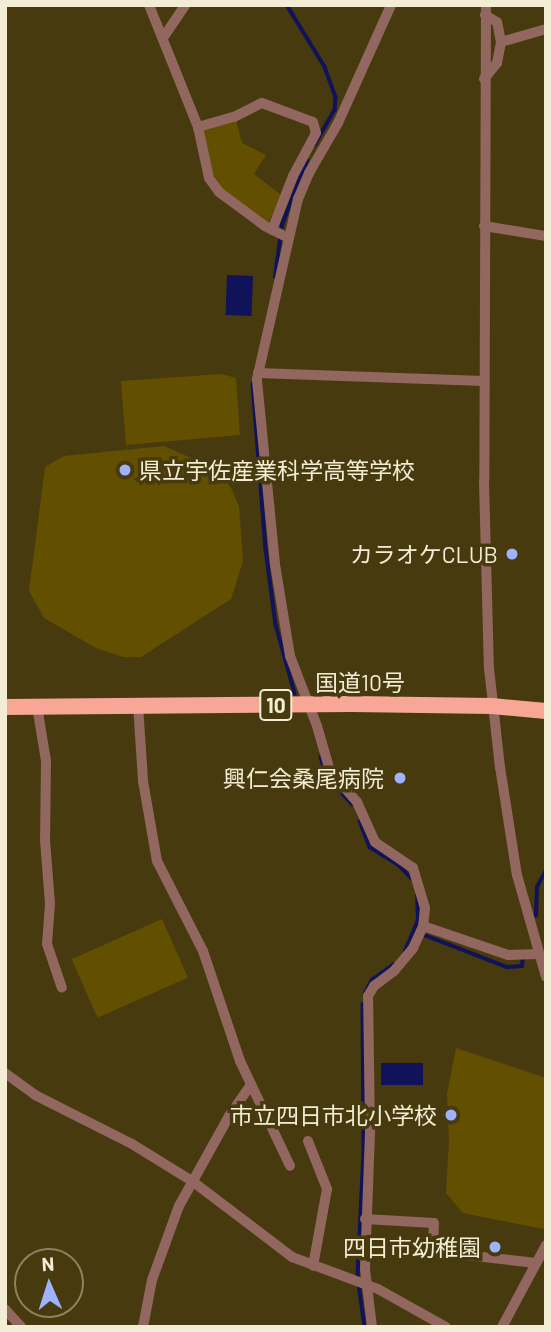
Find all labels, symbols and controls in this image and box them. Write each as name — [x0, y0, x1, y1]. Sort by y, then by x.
place label: 県立宇佐産業科学高等学校 — [139, 456, 415, 484]
marker: 県立宇佐産業科学高等学校 — [117, 462, 133, 478]
place label: カラオケCLUB — [350, 540, 498, 568]
marker: カラオケCLUB — [504, 546, 520, 562]
street label: 国道10号 — [315, 668, 405, 696]
road number: 10 — [258, 688, 294, 722]
place label: 興仁会桑尾病院 — [223, 764, 384, 792]
marker: 興仁会桑尾病院 — [390, 768, 410, 788]
place label: 市立四日市北小学校 — [230, 1101, 437, 1129]
marker: 市立四日市北小学校 — [443, 1107, 459, 1123]
place label: 四日市幼稚園 — [343, 1233, 481, 1261]
marker: 四日市幼稚園 — [487, 1239, 503, 1255]
north arrow — [14, 1248, 84, 1318]
text: N — [41, 1252, 55, 1275]

